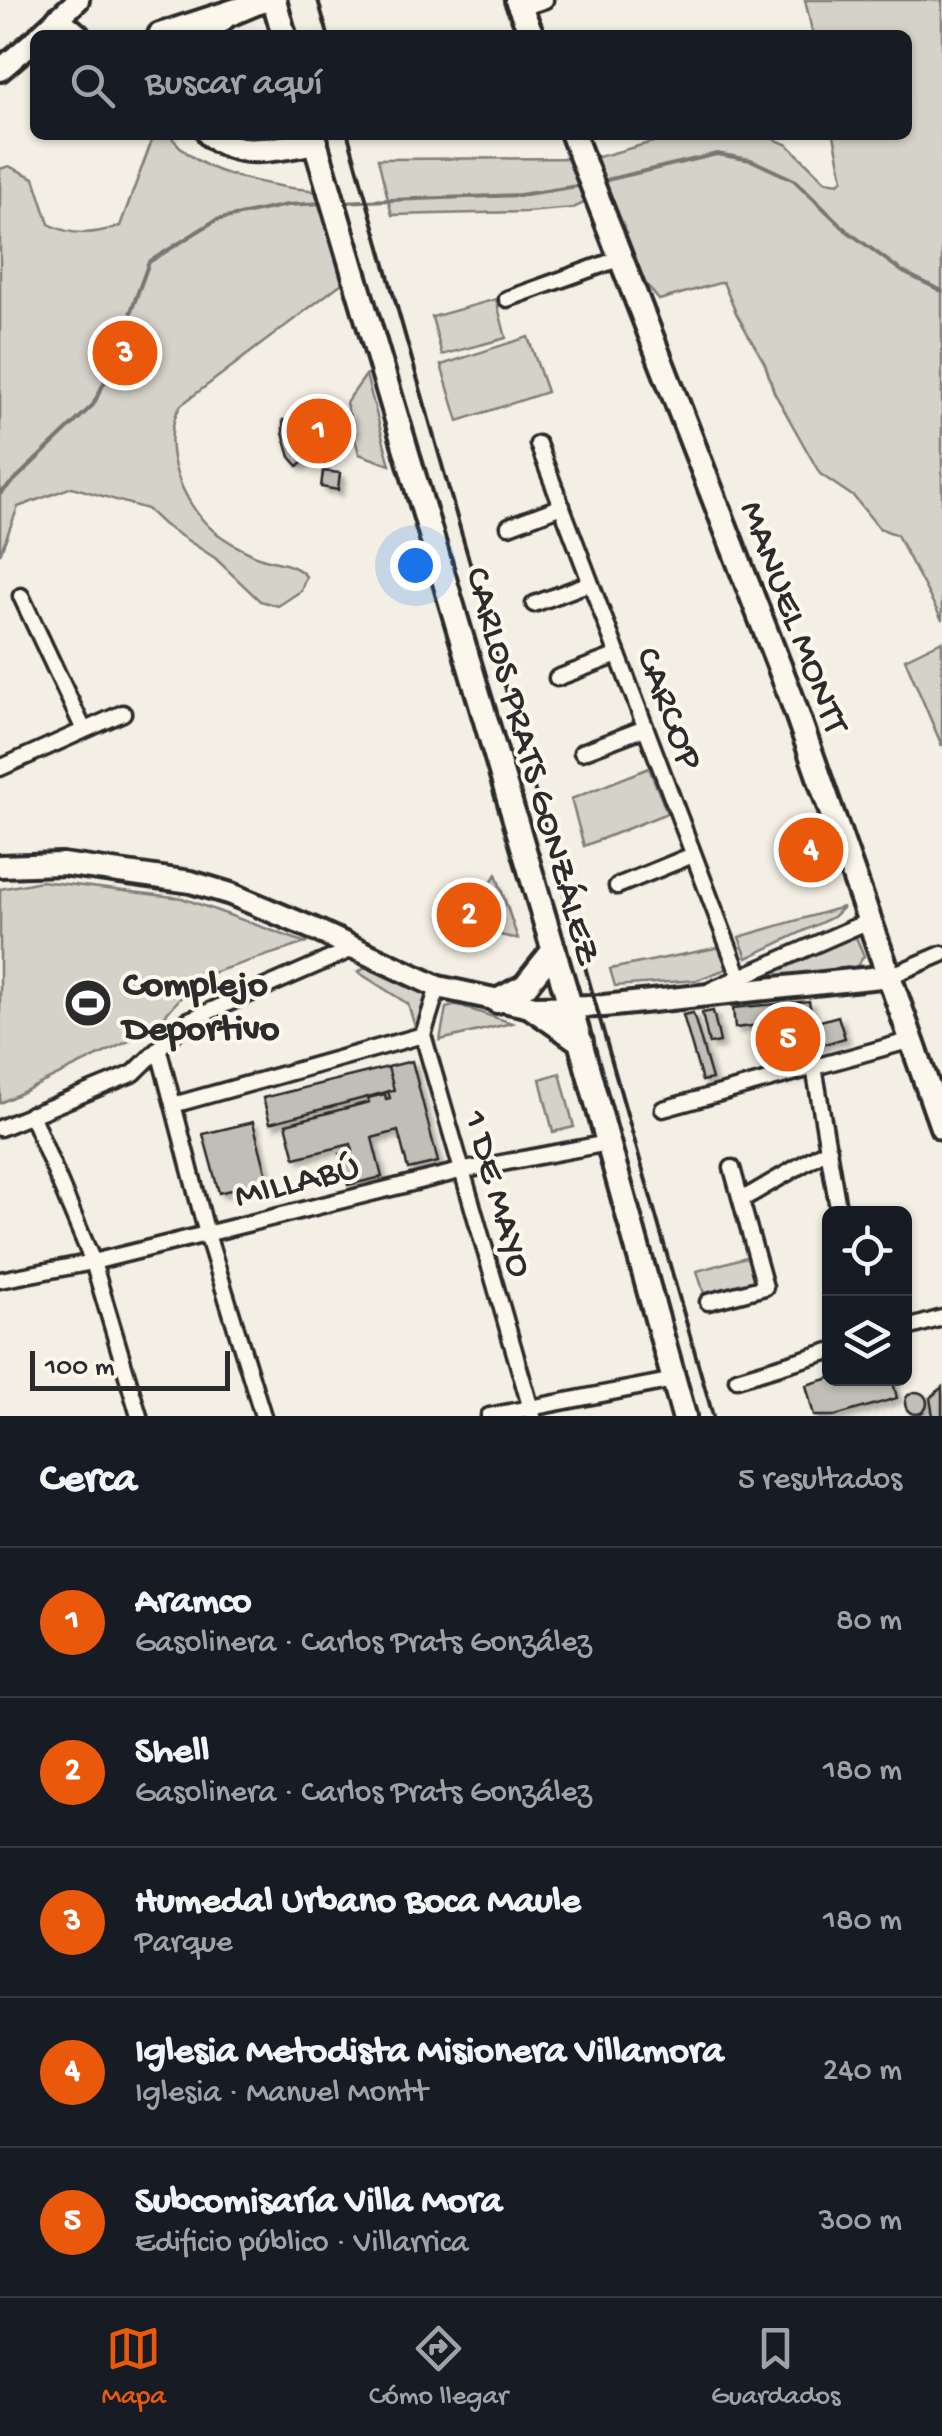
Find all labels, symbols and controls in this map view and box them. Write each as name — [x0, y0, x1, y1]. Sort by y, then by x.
search box — [30, 30, 912, 140]
icon: search — [65, 58, 120, 113]
text: Buscar aquí — [145, 63, 323, 107]
pin: 3 — [92, 316, 158, 390]
pin: 1 — [286, 394, 352, 468]
street label: MANUEL MONTT — [727, 496, 856, 742]
your location — [390, 540, 441, 591]
street label: CARLOS PRATS GONZÁLEZ — [452, 563, 609, 972]
street label: CARCOP — [623, 642, 710, 777]
pin: 4 — [778, 812, 844, 888]
pin: 2 — [436, 878, 502, 952]
place label: Complejo Deportivo — [120, 965, 280, 1053]
sports icon: Complejo Deportivo — [62, 977, 114, 1029]
pin: 5 — [756, 1002, 820, 1076]
street label: 1 DE MAYO — [450, 1105, 540, 1283]
street label: MILLABÚ — [230, 1147, 364, 1221]
map controls — [822, 1206, 912, 1386]
button: locate — [822, 1206, 912, 1296]
button: layers — [822, 1296, 912, 1386]
scale bar — [30, 1346, 230, 1390]
text: 100 m — [45, 1352, 115, 1385]
text: Cerca — [40, 1457, 137, 1506]
text: 5 resultados — [738, 1462, 902, 1500]
text: Aramco — [135, 1581, 252, 1625]
text: 1 — [66, 1603, 79, 1641]
text: 80 m — [836, 1603, 902, 1641]
text: Gasolinera · Carlos Prats González — [135, 1625, 592, 1663]
text: Shell — [135, 1731, 209, 1775]
text: 2 — [65, 1753, 80, 1791]
text: 180 m — [823, 1753, 902, 1791]
text: Gasolinera · Carlos Prats González — [135, 1775, 592, 1813]
text: Humedal Urbano Boca Maule — [135, 1881, 581, 1925]
text: 3 — [64, 1903, 81, 1941]
text: 180 m — [823, 1903, 902, 1941]
text: Parque — [135, 1925, 232, 1963]
text: Iglesia Metodista Misionera Villamora — [135, 2031, 724, 2075]
text: 4 — [65, 2053, 80, 2091]
text: 240 m — [823, 2053, 902, 2091]
text: Iglesia · Manuel Montt — [135, 2075, 428, 2113]
text: Subcomisaría Villa Mora — [135, 2181, 502, 2225]
text: 5 — [64, 2203, 81, 2241]
text: 300 m — [819, 2203, 902, 2241]
text: Edificio público · Villarrica — [135, 2225, 469, 2263]
tab: Mapa — [102, 2321, 166, 2414]
tab: Cómo llegar — [369, 2321, 508, 2414]
tab: Guardados — [711, 2321, 840, 2414]

